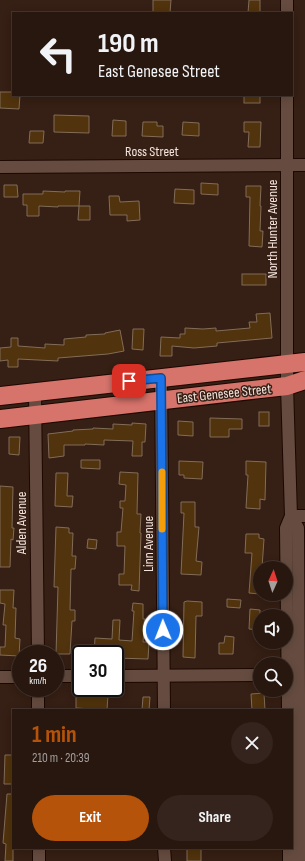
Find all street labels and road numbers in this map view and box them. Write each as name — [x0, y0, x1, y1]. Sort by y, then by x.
street label: Ross Street — [125, 143, 179, 160]
street label: North Hunter Avenue — [264, 180, 281, 278]
street label: East Genesee Street — [176, 380, 272, 407]
street label: Alden Avenue — [13, 492, 30, 555]
street label: Linn Avenue — [140, 516, 157, 572]

